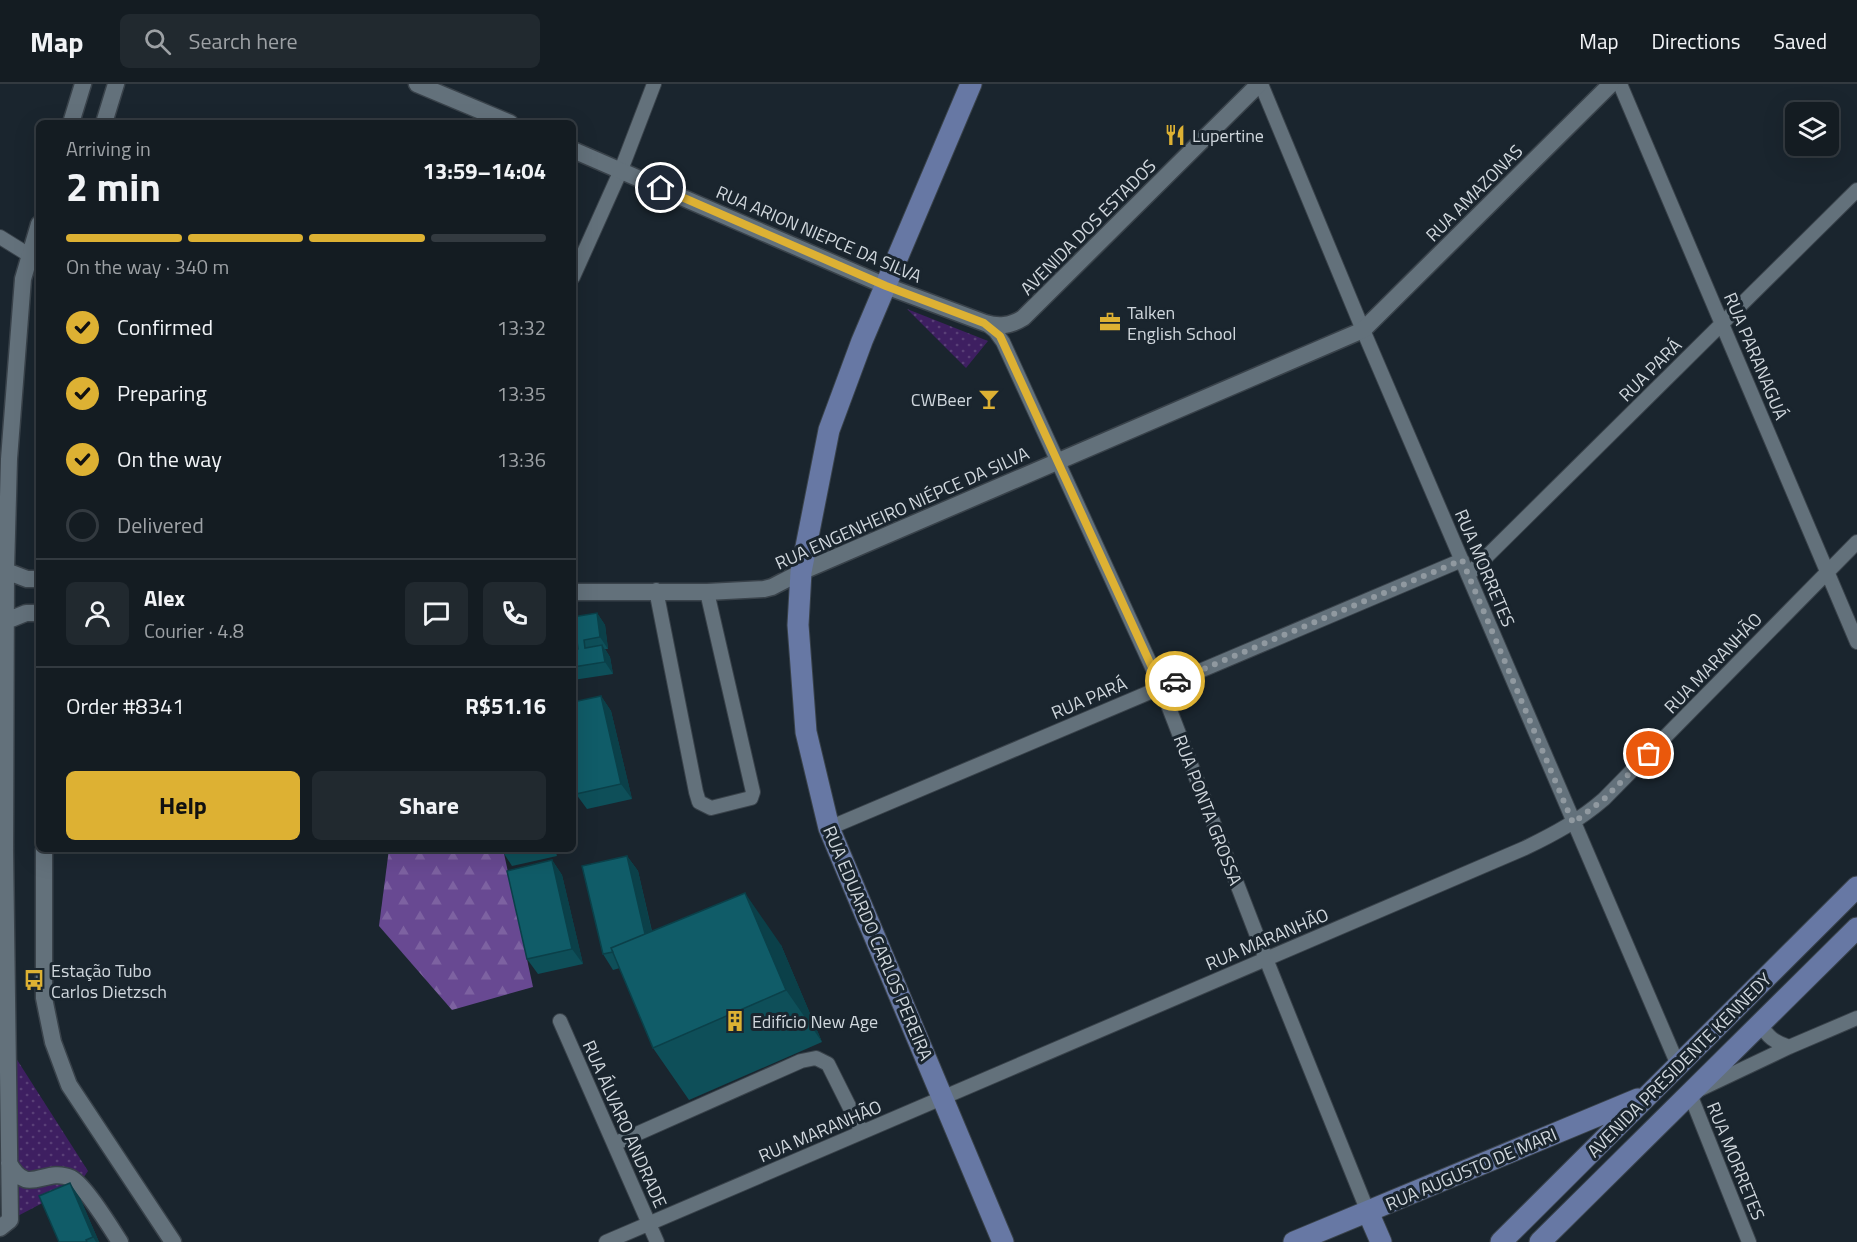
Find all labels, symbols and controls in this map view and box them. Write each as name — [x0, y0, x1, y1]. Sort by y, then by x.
search box — [120, 14, 540, 68]
text: Map — [30, 20, 84, 63]
text: Search here — [189, 24, 298, 58]
icon: search — [141, 25, 174, 58]
text: Map — [1579, 25, 1619, 57]
text: Directions — [1652, 25, 1741, 57]
text: Saved — [1774, 25, 1827, 57]
map controls — [1785, 102, 1839, 156]
button: layers — [1785, 102, 1839, 156]
place label: Lupertine — [1192, 122, 1264, 149]
restaurant icon: Lupertine — [1163, 123, 1187, 147]
text: Arriving in — [66, 133, 151, 164]
street label: RUA AMAZONAS — [1419, 138, 1529, 248]
street label: AVENIDA DOS ESTADOS — [1014, 153, 1162, 301]
text: 13:59–14:04 — [423, 154, 546, 188]
text: 2 min — [66, 157, 161, 216]
pin — [635, 162, 686, 213]
icon: home — [644, 171, 677, 204]
street label: RUA ARION NIEPCE DA SILVA — [712, 178, 926, 290]
text: On the way · 340 m — [66, 251, 229, 282]
street label: RUA PARANAGUÁ — [1717, 288, 1795, 424]
place label: Talken English School — [1127, 299, 1236, 347]
text: Confirmed — [117, 310, 213, 344]
office icon: Talken English School — [1098, 310, 1122, 334]
icon: check — [66, 311, 99, 344]
text: 13:32 — [497, 312, 546, 343]
street label: RUA PARÁ — [1612, 332, 1688, 408]
text: Preparing — [117, 376, 207, 410]
icon: check — [66, 377, 99, 410]
text: 13:35 — [497, 378, 546, 409]
place label: CWBeer — [911, 386, 972, 413]
bar icon: CWBeer — [977, 387, 1001, 411]
street label: RUA ENGENHEIRO NIÉPCE DA SILVA — [771, 440, 1034, 576]
text: On the way — [117, 442, 222, 476]
icon: check — [66, 443, 99, 476]
text: 13:36 — [497, 444, 546, 475]
street label: RUA MORRETES — [1448, 505, 1522, 631]
text: Delivered — [117, 508, 204, 542]
text: Alex — [144, 581, 185, 615]
button: person — [66, 582, 129, 645]
button: chat — [405, 582, 468, 645]
button: phone — [483, 582, 546, 645]
street label: RUA MARANHÃO — [1658, 606, 1768, 720]
text: Courier · 4.8 — [144, 615, 244, 646]
courier — [1145, 651, 1205, 711]
icon: car — [1159, 665, 1192, 698]
street label: RUA PARÁ — [1047, 670, 1131, 726]
text: Order #8341 — [66, 689, 185, 723]
text: R$51.16 — [465, 689, 546, 723]
pin — [1623, 728, 1674, 779]
street label: RUA PONTA GROSSA — [1167, 731, 1249, 889]
icon: bag — [1632, 737, 1665, 770]
button: Help — [66, 771, 300, 840]
button: Share — [312, 771, 546, 840]
street label: RUA EDUARDO CARLOS PEREIRA — [816, 821, 940, 1065]
street label: RUA MARANHÃO — [1201, 901, 1333, 977]
place label: Estação Tubo Carlos Dietzsch — [51, 957, 167, 1005]
street label: AVENIDA PRESIDENTE KENNEDY — [1581, 966, 1778, 1163]
bus stop icon: Estação Tubo Carlos Dietzsch — [22, 968, 46, 992]
place label: Edifício New Age — [752, 1008, 878, 1035]
building icon: Edifício New Age — [723, 1009, 747, 1033]
street label: RUA ÁLVARO ANDRADE — [576, 1036, 674, 1212]
street label: RUA MARANHÃO — [754, 1093, 886, 1169]
street label: RUA MORRETES — [1700, 1098, 1772, 1224]
street label: RUA AUGUSTO DE MARI — [1381, 1121, 1561, 1217]

